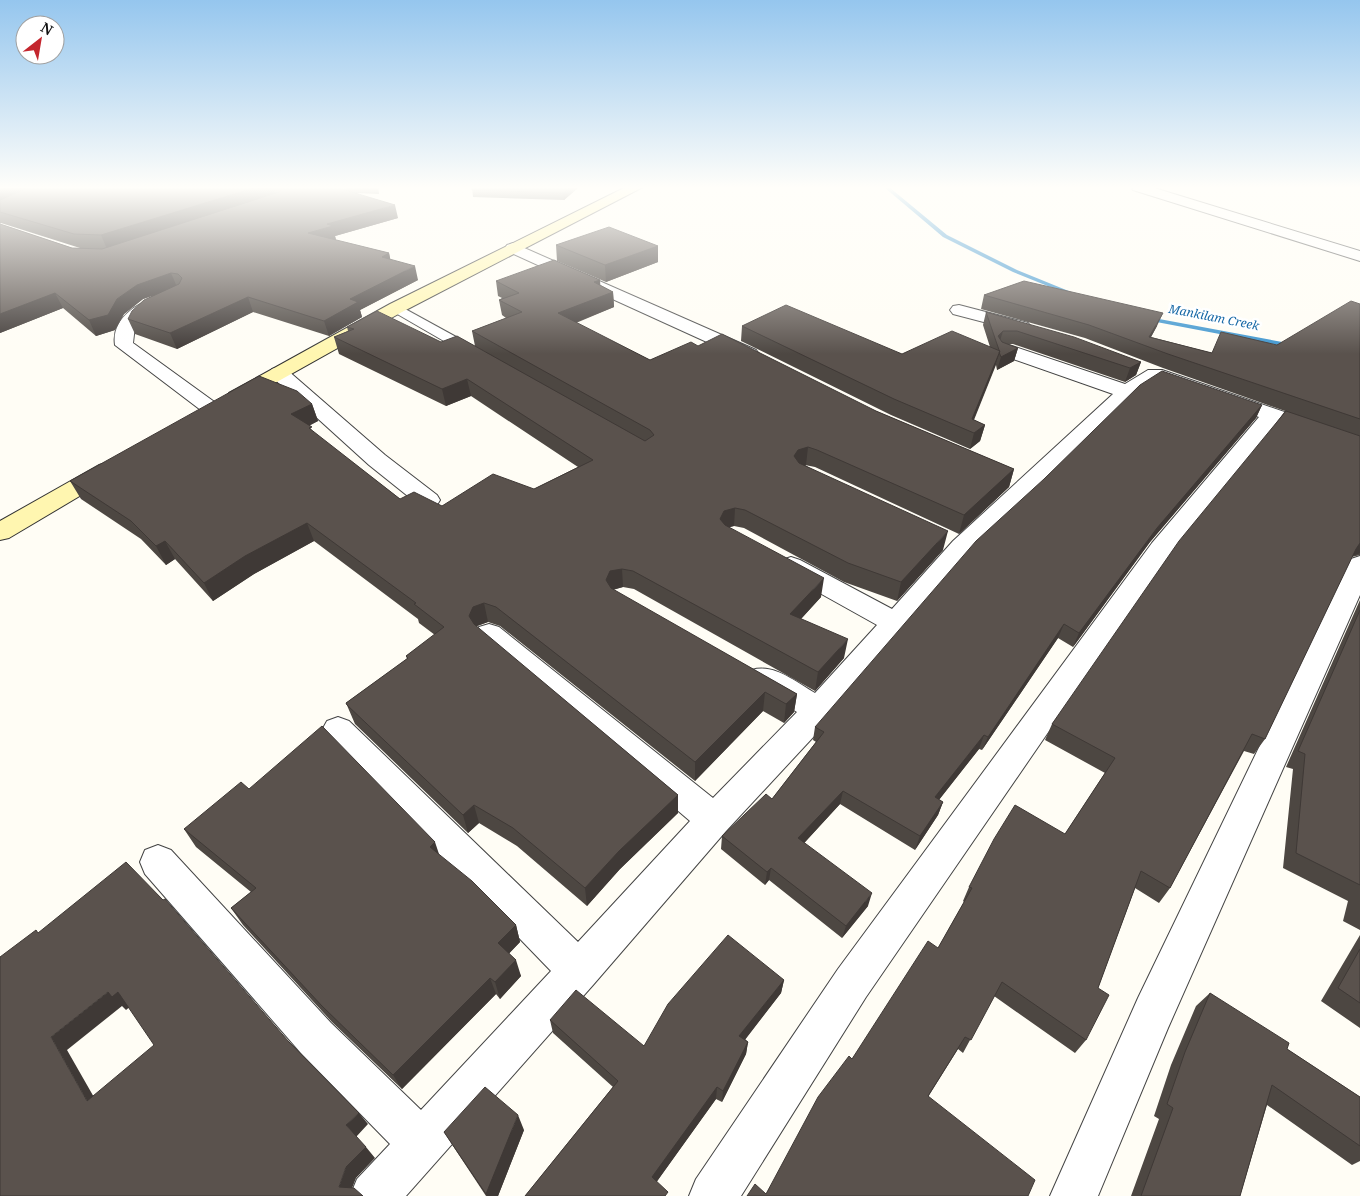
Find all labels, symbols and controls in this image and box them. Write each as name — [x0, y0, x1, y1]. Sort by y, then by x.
north arrow — [15, 15, 65, 65]
text: N — [37, 17, 57, 39]
water label: Mankilam Creek — [1166, 300, 1262, 334]

